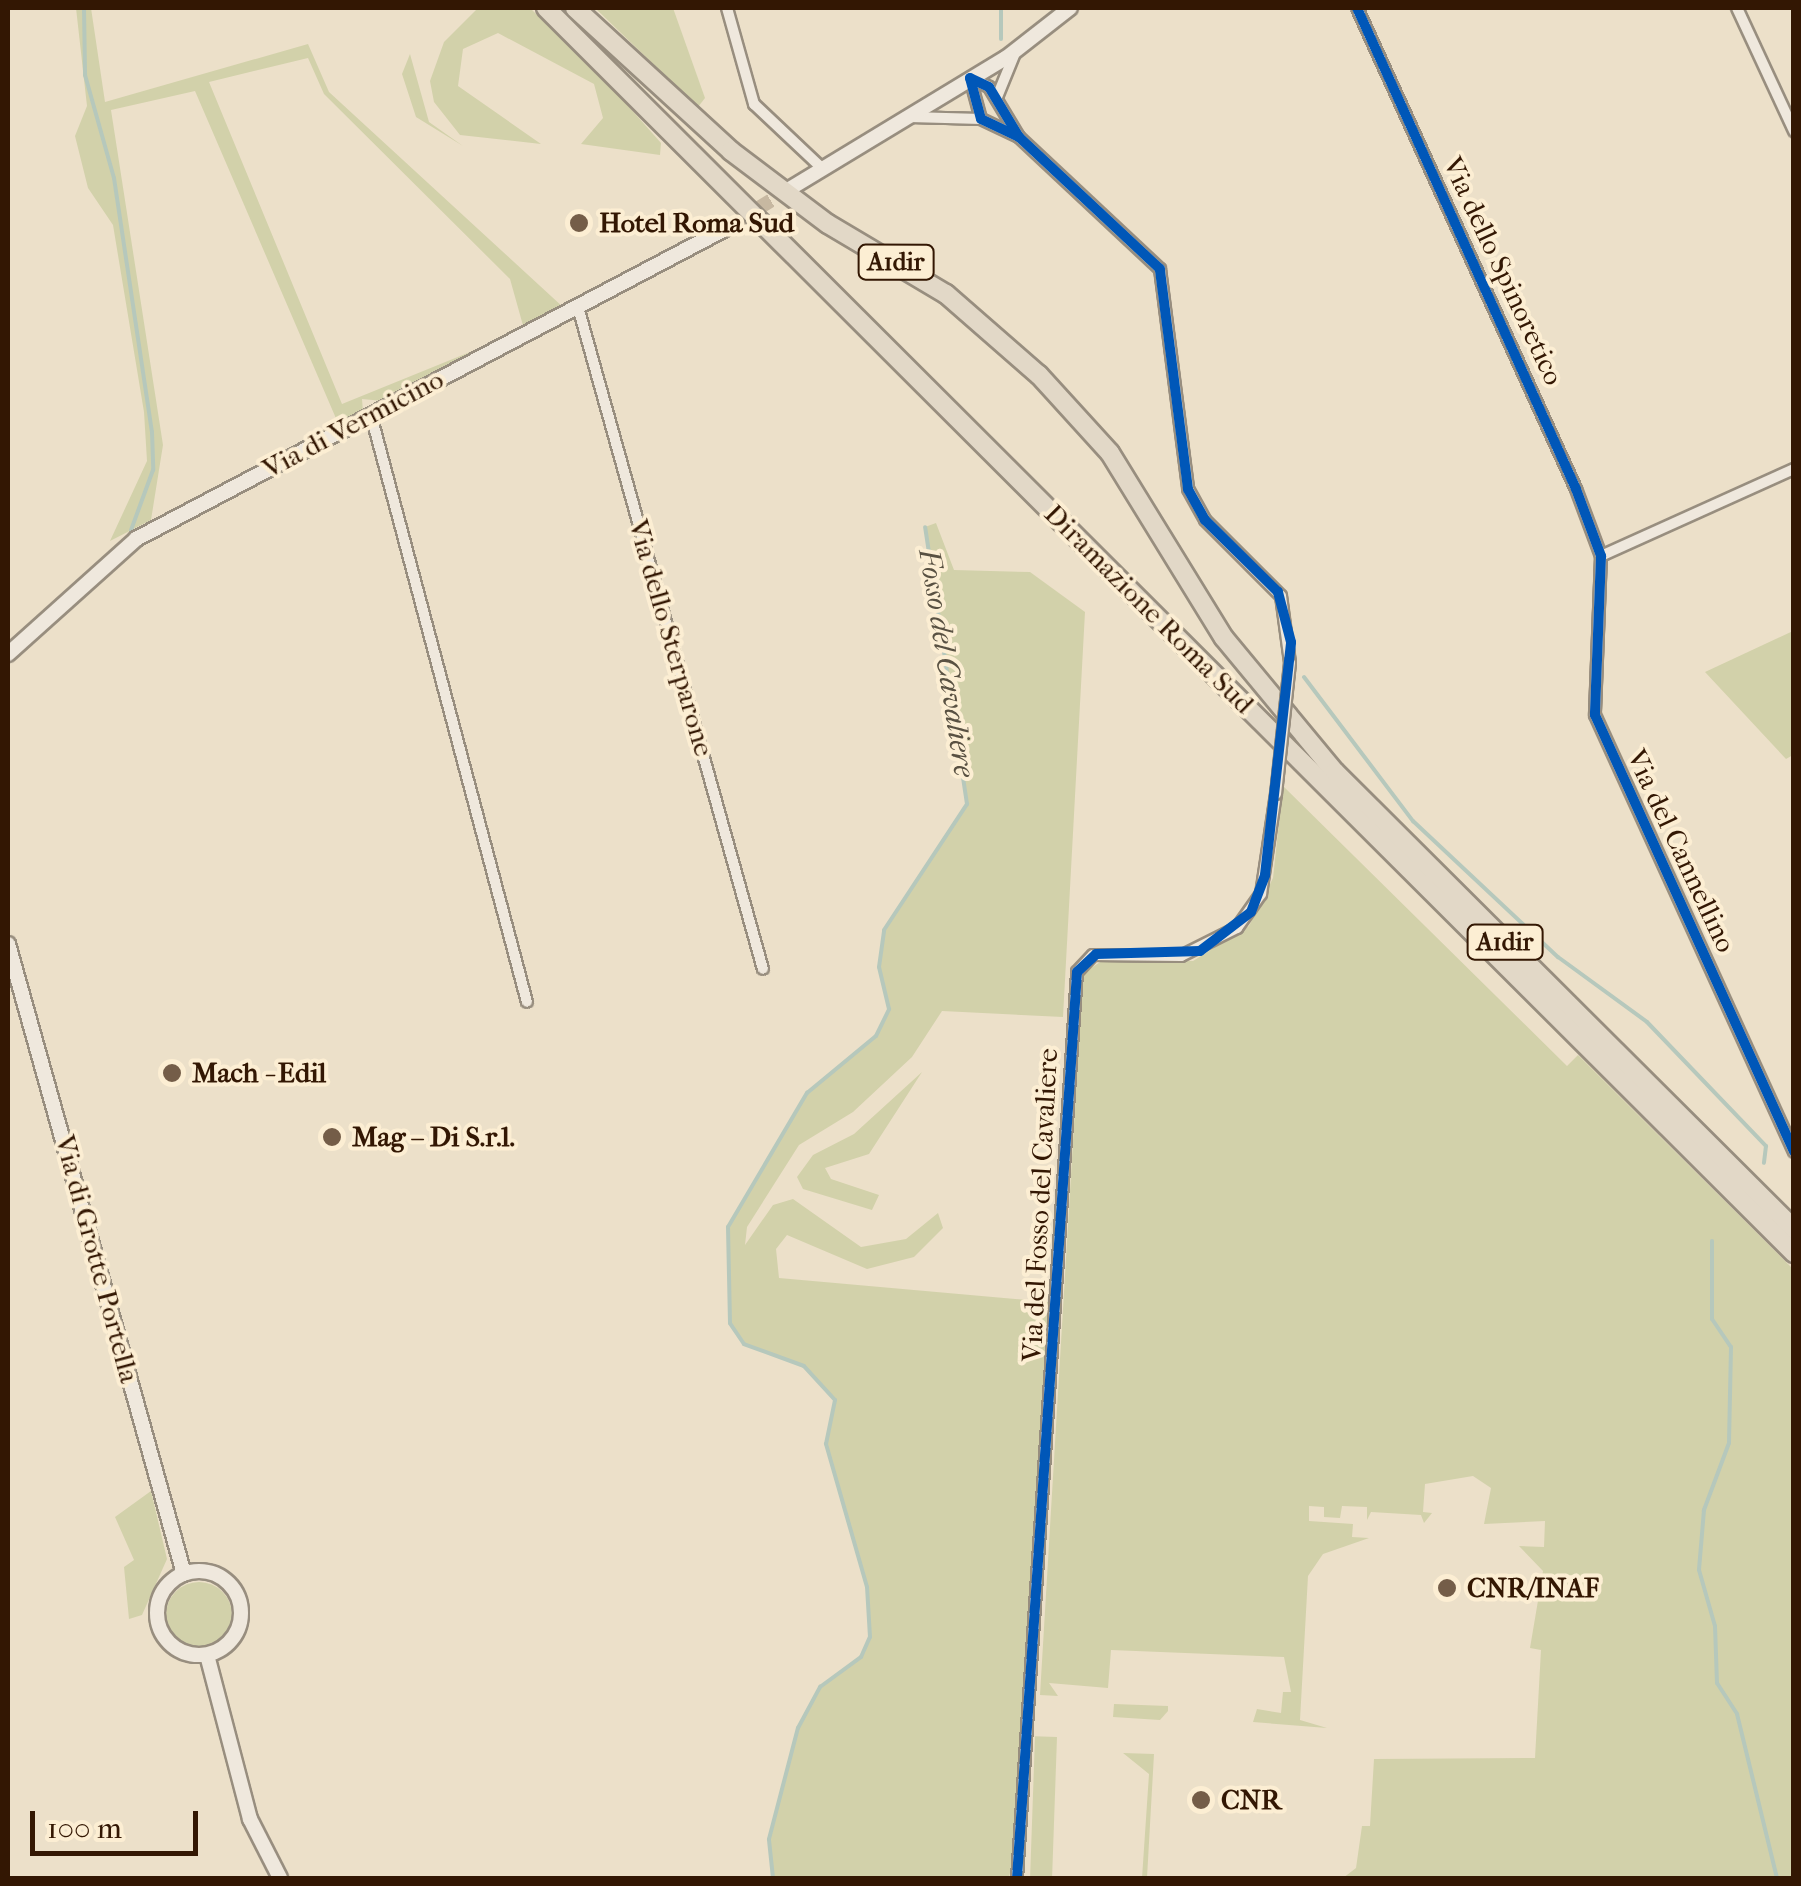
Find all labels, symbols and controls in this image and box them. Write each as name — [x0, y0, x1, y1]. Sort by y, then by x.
street label: Via dello Spinoretico — [1435, 152, 1571, 390]
place label: Hotel Roma Sud — [599, 206, 794, 240]
marker: Hotel Roma Sud — [568, 212, 590, 234]
road number: A1dir — [856, 242, 936, 282]
street label: Via di Vermicino — [257, 362, 449, 486]
street label: Diramazione Roma Sud — [1037, 497, 1261, 721]
street label: Via dello Sterparone — [621, 516, 721, 760]
water label: Fosso del Cavaliere — [910, 546, 982, 780]
street label: Via del Cannellino — [1619, 744, 1743, 958]
road number: A1dir — [1465, 922, 1545, 962]
street label: Via del Fosso del Cavaliere — [1015, 1047, 1065, 1363]
place label: Mach - Edil — [192, 1056, 326, 1090]
marker: Mach - Edil — [161, 1062, 183, 1084]
place label: Mag – Di S.r.l. — [352, 1120, 515, 1154]
marker: Mag – Di S.r.l. — [321, 1126, 343, 1148]
street label: Via di Grotte Portella — [48, 1132, 146, 1386]
place label: CNR/INAF — [1467, 1571, 1599, 1605]
marker: CNR/INAF — [1436, 1577, 1458, 1599]
place label: CNR — [1221, 1783, 1281, 1817]
marker: CNR — [1190, 1789, 1212, 1811]
scale bar — [35, 1791, 202, 1853]
text: 100 m — [47, 1811, 122, 1846]

